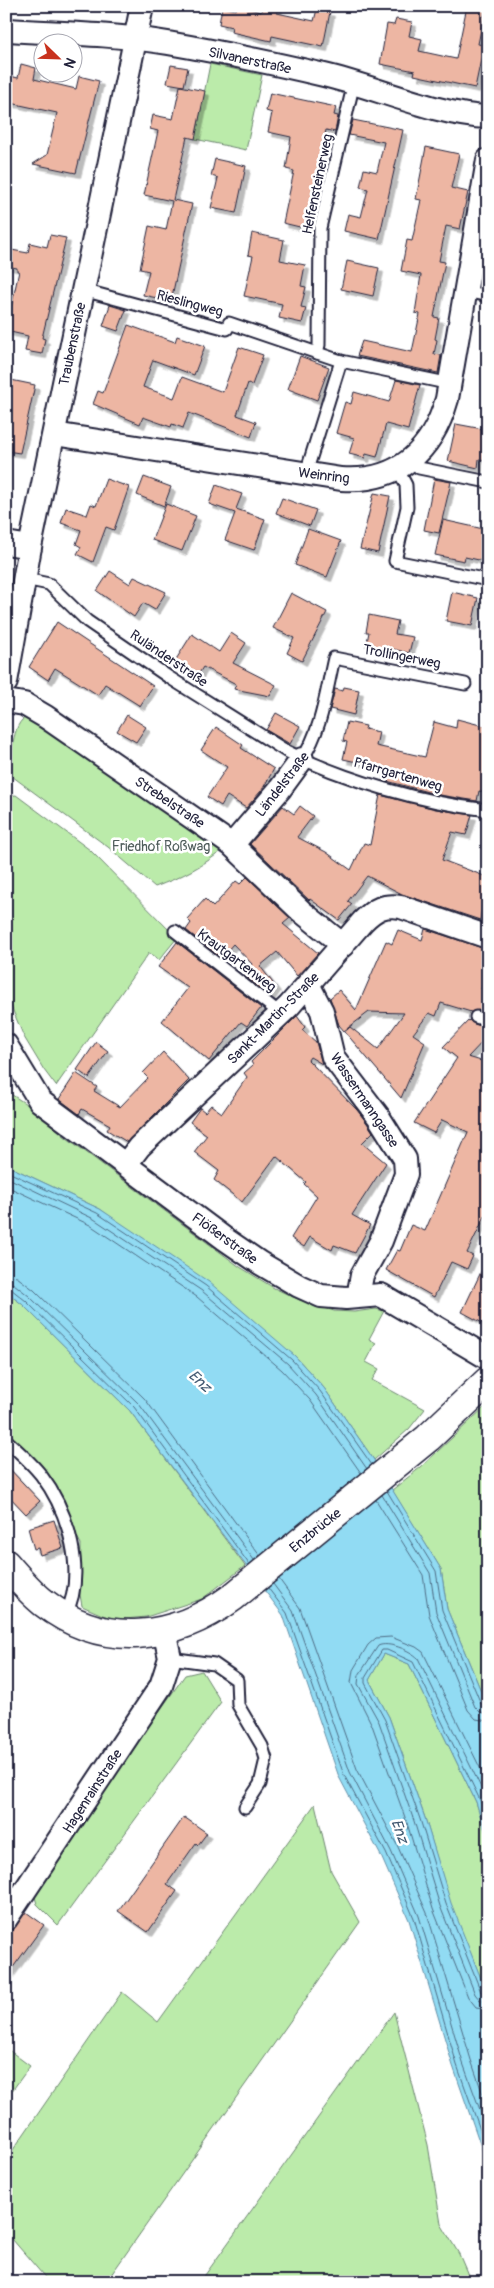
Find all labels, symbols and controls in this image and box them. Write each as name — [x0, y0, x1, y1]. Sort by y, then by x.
north arrow — [32, 32, 82, 82]
street label: Silvanerstraße — [207, 43, 293, 78]
text: N — [60, 55, 79, 71]
street label: Helfensteinerweg — [299, 132, 336, 236]
street label: Rieslingweg — [155, 286, 225, 320]
street label: Traubenstraße — [55, 301, 90, 387]
street label: Weinring — [297, 464, 351, 487]
street label: Ruländerstraße — [127, 626, 211, 691]
street label: Trollingerweg — [362, 641, 442, 672]
street label: Ländelstraße — [252, 748, 313, 820]
street label: Pfarrgartenweg — [352, 754, 444, 795]
street label: Strebelstraße — [132, 773, 208, 832]
park label: Friedhof Roßwag — [112, 838, 210, 855]
street label: Krautgartenweg — [194, 925, 280, 996]
street label: Sankt-Martin-Straße — [224, 969, 323, 1068]
street label: Wassermanngasse — [327, 1050, 403, 1151]
street label: Flößerstraße — [189, 1209, 261, 1268]
water label: Enz — [184, 1366, 217, 1398]
street label: Enzbrücke — [286, 1504, 345, 1556]
street label: Hagenrainstraße — [59, 1746, 126, 1836]
water label: Enz — [386, 1817, 413, 1848]

